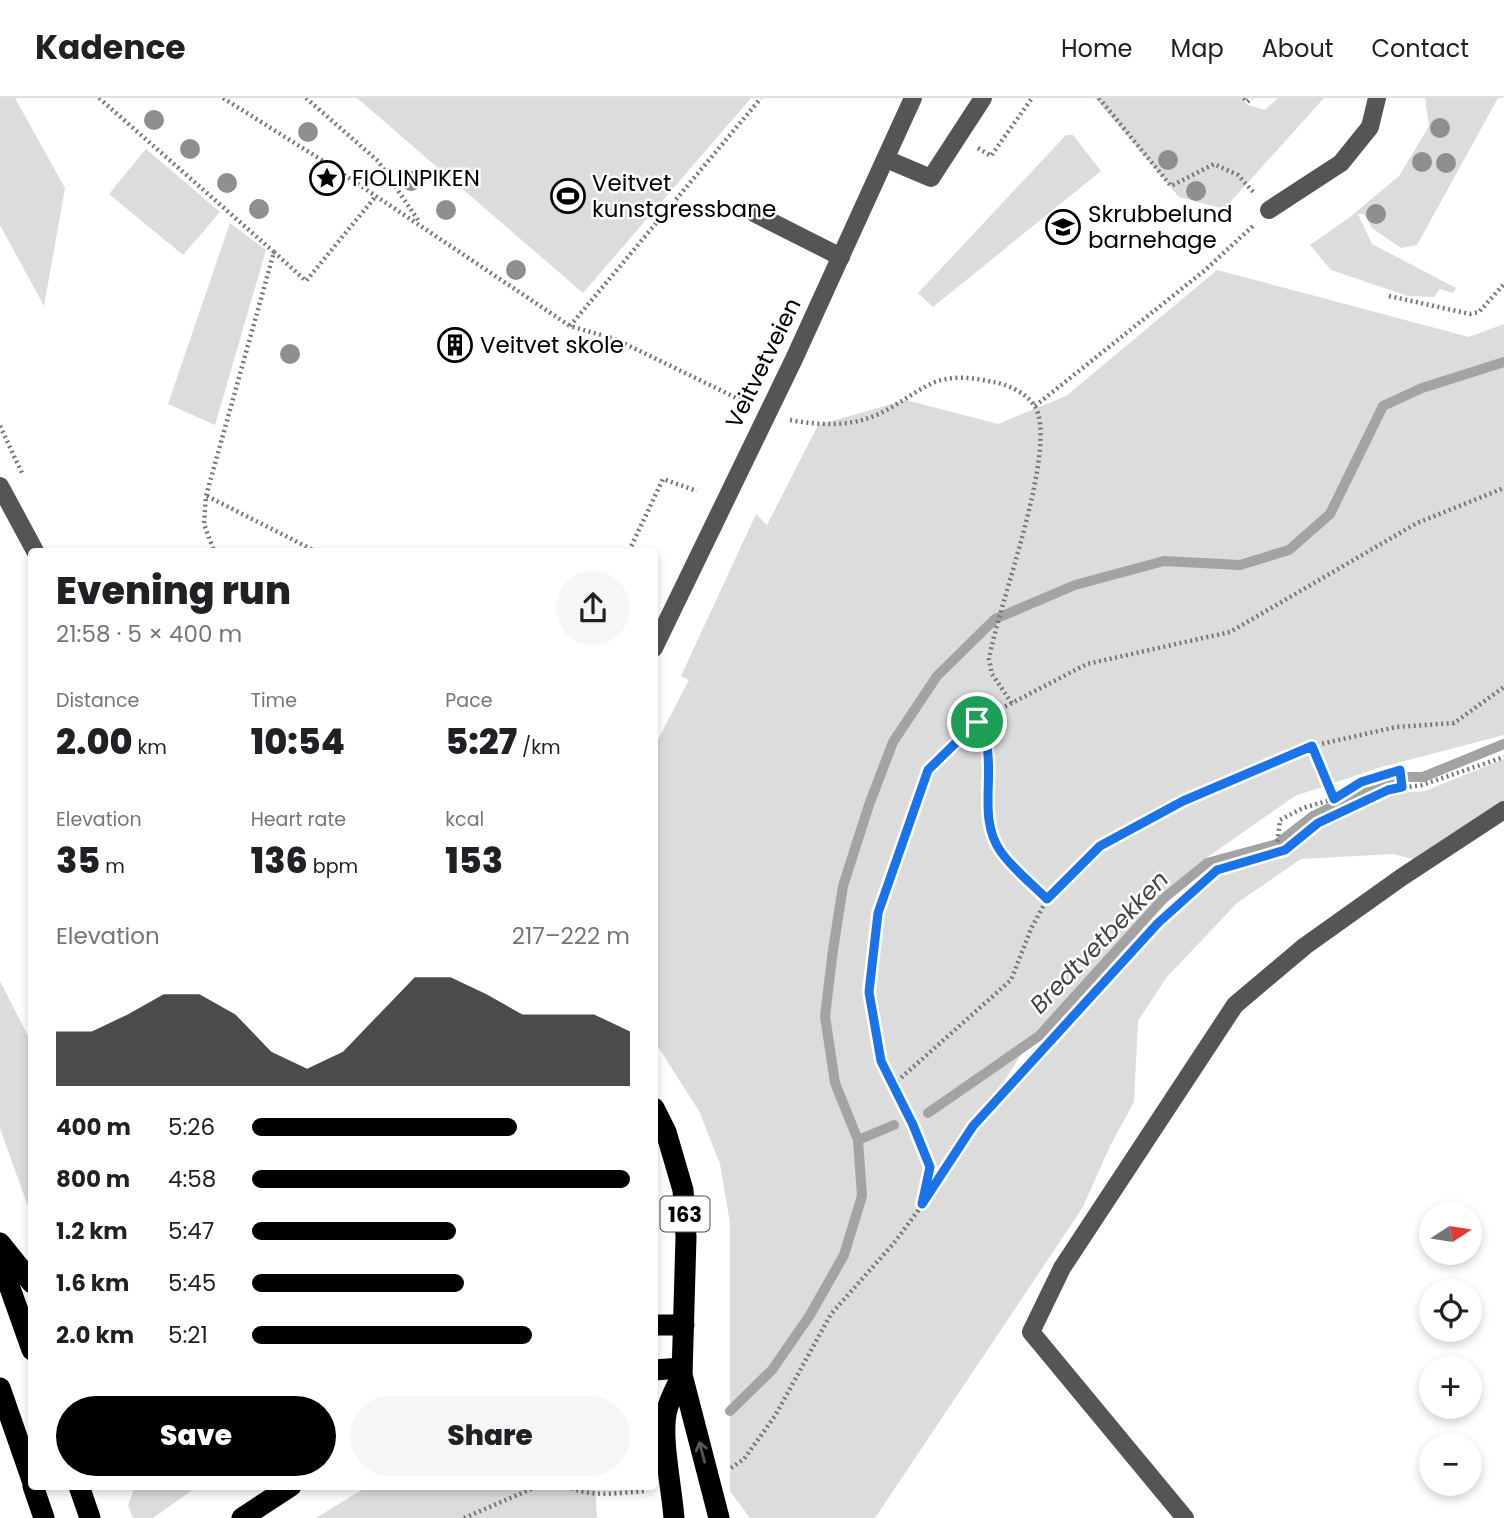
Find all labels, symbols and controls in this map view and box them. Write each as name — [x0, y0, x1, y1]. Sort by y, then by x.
text: Kadence — [35, 24, 186, 71]
text: Home — [1061, 32, 1133, 65]
text: Map — [1171, 32, 1224, 65]
text: About — [1262, 32, 1333, 65]
text: Contact — [1371, 32, 1469, 65]
place icon: FIOLINPIKEN — [308, 159, 346, 197]
place label: FIOLINPIKEN — [352, 162, 480, 194]
place label: Veitvet kunstgressbane — [592, 167, 776, 225]
sports icon: Veitvet kunstgressbane — [549, 177, 587, 215]
place label: Skrubbelund barnehage — [1088, 198, 1233, 256]
school or university icon: Skrubbelund barnehage — [1044, 208, 1082, 246]
street label: Veitvetveien — [718, 293, 808, 433]
building icon: Veitvet skole — [436, 326, 474, 364]
place label: Veitvet skole — [480, 329, 624, 361]
text: Evening run — [56, 564, 291, 617]
button: share — [556, 571, 630, 645]
text: 21:58 · 5 × 400 m — [56, 618, 242, 650]
text: Distance — [56, 687, 139, 714]
text: Time — [251, 687, 297, 714]
text: Pace — [445, 687, 493, 714]
pin — [947, 692, 1007, 752]
icon: arrive — [958, 703, 996, 741]
text: 2.00 — [56, 717, 132, 766]
text: 10:54 — [251, 717, 345, 766]
text: 5:27 — [445, 717, 517, 766]
text: km — [132, 734, 167, 761]
text: /km — [517, 734, 561, 761]
text: Elevation — [56, 806, 142, 833]
text: Heart rate — [251, 806, 346, 833]
text: kcal — [445, 806, 484, 833]
text: 35 — [56, 836, 100, 885]
text: 136 — [251, 836, 308, 885]
text: 153 — [445, 836, 503, 885]
text: m — [100, 853, 125, 880]
text: bpm — [308, 853, 358, 880]
water label: Bredtvetbekken — [1022, 863, 1176, 1021]
text: Elevation — [56, 920, 160, 952]
text: 217–222 m — [512, 920, 630, 952]
text: 400 m — [56, 1111, 131, 1143]
text: 5:26 — [168, 1111, 215, 1143]
text: 800 m — [56, 1163, 130, 1195]
text: 4:58 — [168, 1163, 216, 1195]
road number: 163 — [660, 1196, 710, 1232]
north arrow — [1419, 1202, 1482, 1265]
map controls — [1419, 1202, 1482, 1496]
text: 1.2 km — [56, 1215, 128, 1247]
text: 5:47 — [168, 1215, 214, 1247]
text: 1.6 km — [56, 1267, 129, 1299]
text: 5:45 — [168, 1267, 216, 1299]
button: locate — [1419, 1279, 1482, 1342]
text: 2.0 km — [56, 1319, 134, 1351]
text: 5:21 — [168, 1319, 208, 1351]
button: + — [1419, 1356, 1482, 1419]
button: Save — [56, 1396, 336, 1476]
button: Share — [350, 1396, 630, 1476]
button: − — [1419, 1433, 1482, 1496]
one-way arrow — [694, 1441, 707, 1463]

